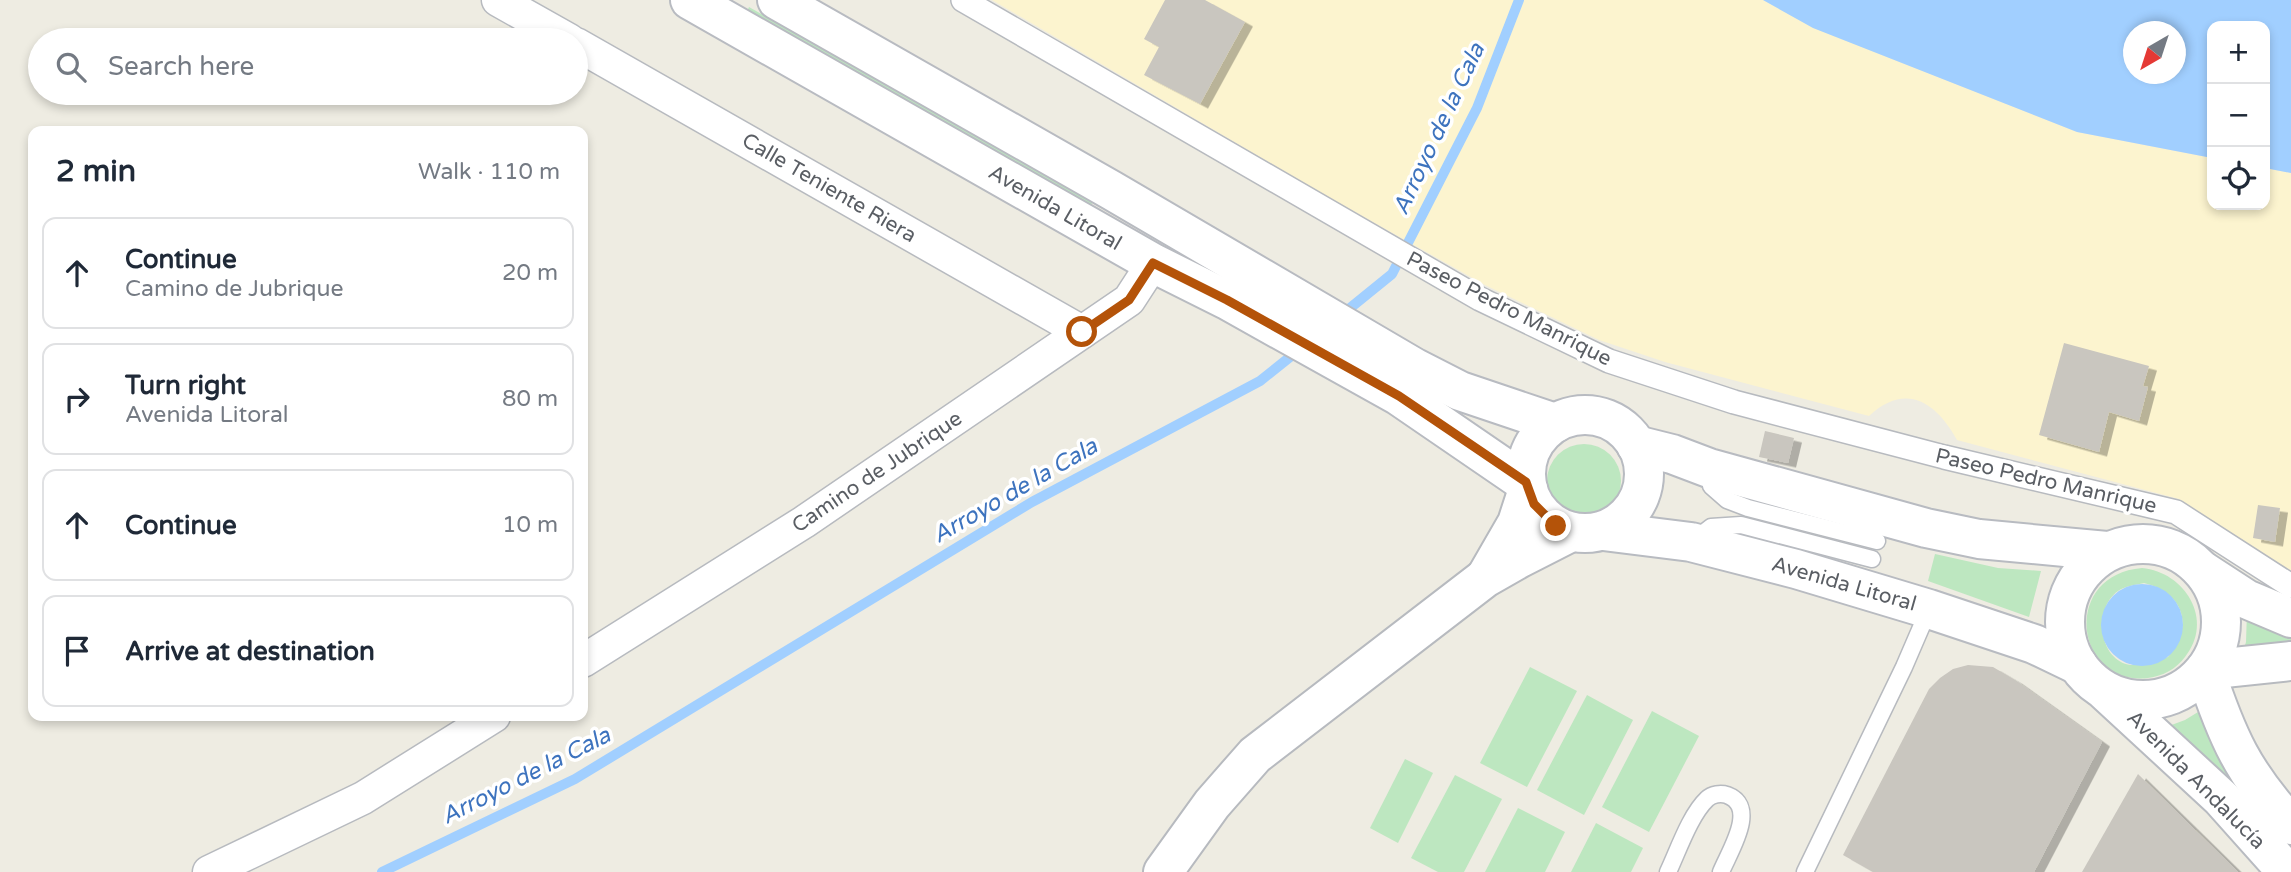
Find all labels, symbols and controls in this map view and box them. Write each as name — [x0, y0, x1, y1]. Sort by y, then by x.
north arrow — [2123, 21, 2186, 84]
map controls — [2207, 21, 2270, 210]
button: + — [2207, 21, 2270, 84]
search box — [28, 28, 588, 105]
water label: Arroyo de la Cala — [1387, 38, 1491, 219]
icon: search — [52, 48, 90, 86]
text: Search here — [108, 51, 254, 82]
button: − — [2207, 84, 2270, 147]
street label: Calle Teniente Riera — [737, 128, 921, 248]
button: locate — [2207, 147, 2270, 210]
text: 2 min — [56, 153, 136, 190]
text: Walk · 110 m — [418, 158, 560, 186]
street label: Avenida Litoral — [984, 160, 1126, 256]
text: Continue — [125, 244, 237, 275]
street label: Paseo Pedro Manrique — [1402, 246, 1616, 372]
icon: ahead — [58, 254, 96, 292]
text: 20 m — [502, 259, 558, 287]
text: Camino de Jubrique — [125, 275, 344, 303]
route start — [1066, 316, 1097, 347]
text: Turn right — [125, 370, 246, 401]
icon: right — [58, 380, 96, 418]
text: 80 m — [502, 385, 558, 413]
text: Avenida Litoral — [125, 401, 289, 429]
street label: Camino de Jubrique — [787, 406, 967, 538]
water label: Arroyo de la Cala — [927, 432, 1103, 550]
street label: Paseo Pedro Manrique — [1933, 443, 2159, 519]
icon: ahead — [58, 506, 96, 544]
text: Continue — [125, 510, 237, 541]
route end — [1540, 510, 1571, 541]
text: 10 m — [502, 511, 558, 539]
street label: Avenida Litoral — [1769, 551, 1919, 617]
icon: arrive — [58, 632, 96, 670]
text: Arrive at destination — [125, 636, 375, 667]
street label: Avenida Andalucía — [2121, 705, 2271, 855]
water label: Arroyo de la Cala — [437, 721, 616, 831]

